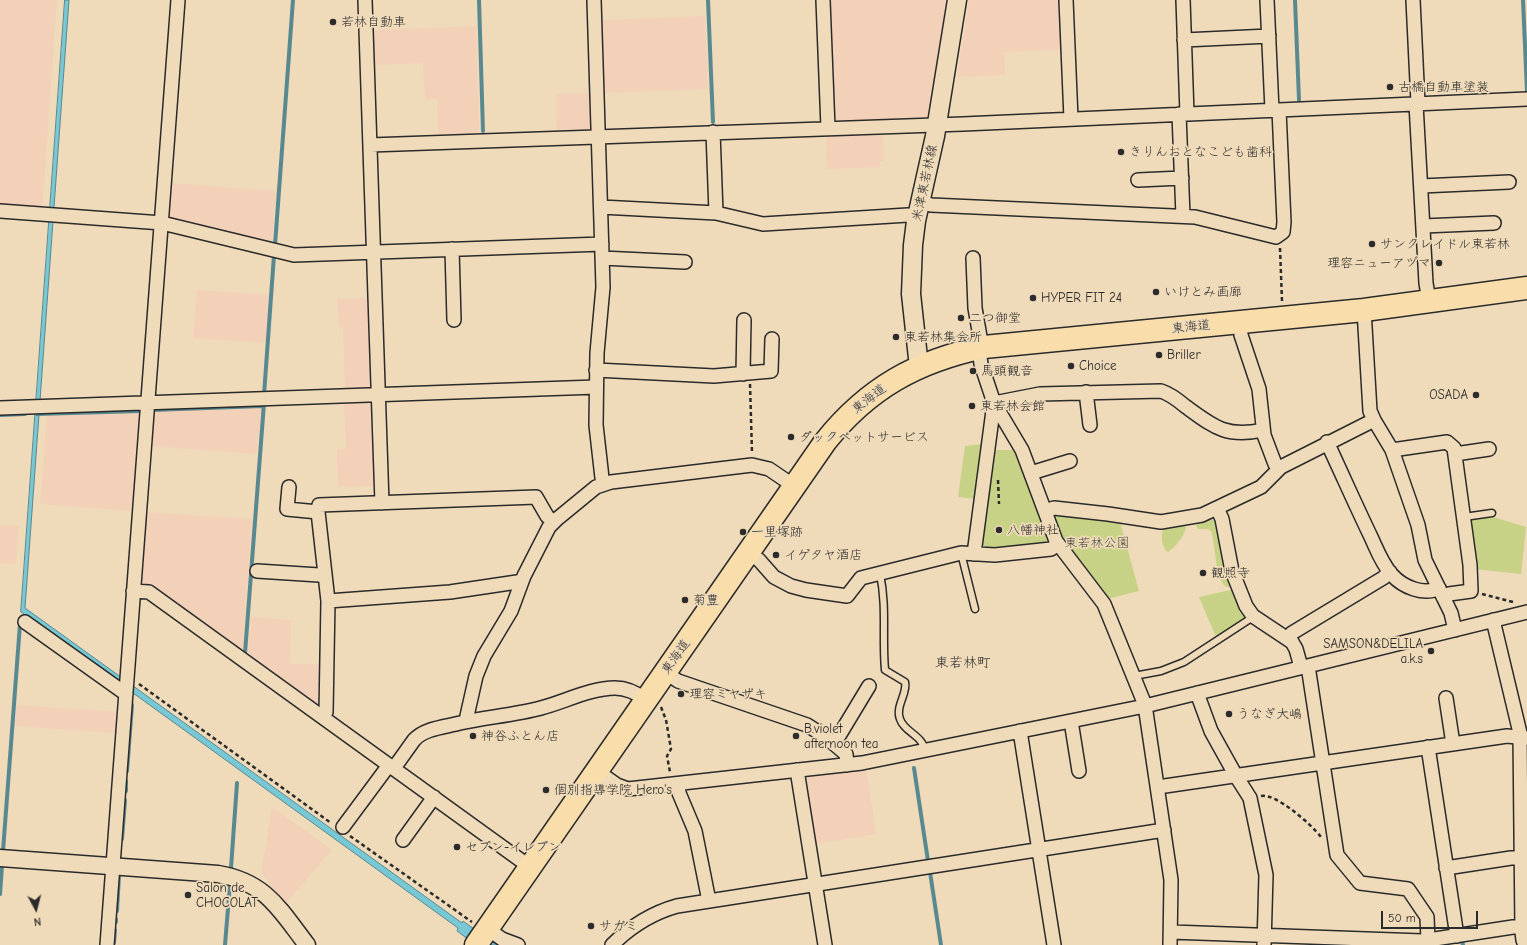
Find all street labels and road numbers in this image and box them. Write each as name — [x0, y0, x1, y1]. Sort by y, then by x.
street label: 米津東若林線 — [909, 143, 941, 223]
street label: 東海道 — [1171, 317, 1211, 337]
street label: 東海道 — [849, 381, 889, 417]
street label: 東海道 — [658, 637, 694, 677]

